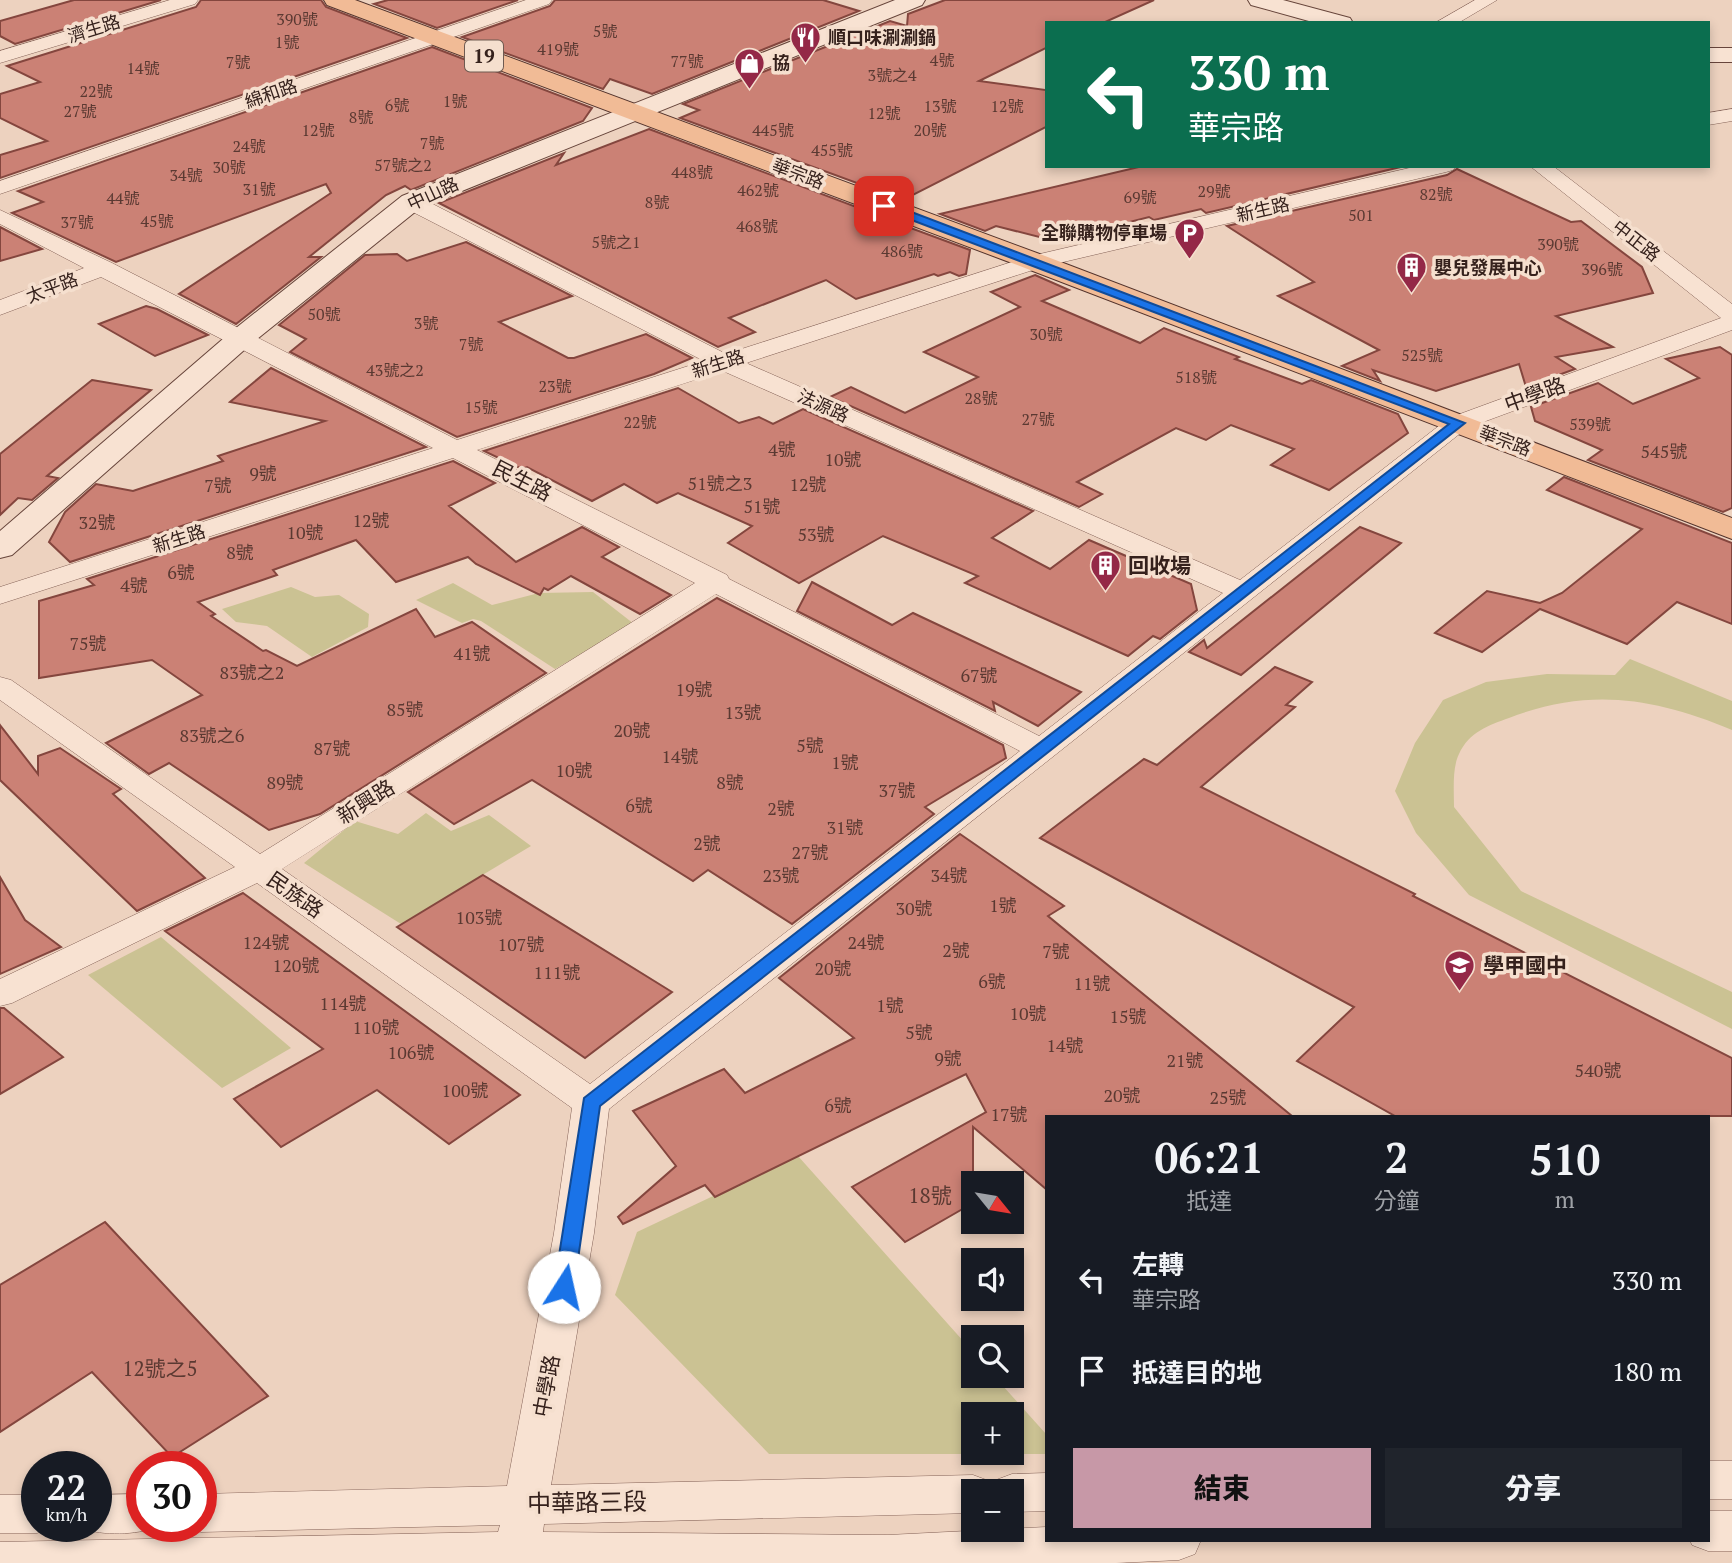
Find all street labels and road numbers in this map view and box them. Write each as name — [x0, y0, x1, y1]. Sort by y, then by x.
street label: 濟生路 — [64, 9, 123, 47]
road number: 19 — [465, 40, 503, 72]
street label: 綿和路 — [241, 73, 300, 113]
street label: 華宗路 — [769, 152, 828, 194]
street label: 中山路 — [403, 171, 462, 215]
street label: 新生路 — [1234, 191, 1292, 227]
street label: 中正路 — [1608, 214, 1665, 266]
street label: 太平路 — [22, 266, 81, 308]
street label: 新生路 — [688, 343, 747, 383]
street label: 中學路 — [1500, 370, 1569, 418]
street label: 法源路 — [794, 383, 853, 427]
street label: 華宗路 — [1476, 419, 1535, 461]
street label: 民生路 — [488, 453, 557, 507]
street label: 新生路 — [149, 518, 208, 558]
street label: 新興路 — [331, 773, 400, 830]
street label: 民族路 — [262, 865, 329, 924]
street label: 中學路 — [527, 1352, 565, 1419]
street label: 中華路三段 — [527, 1485, 647, 1519]

